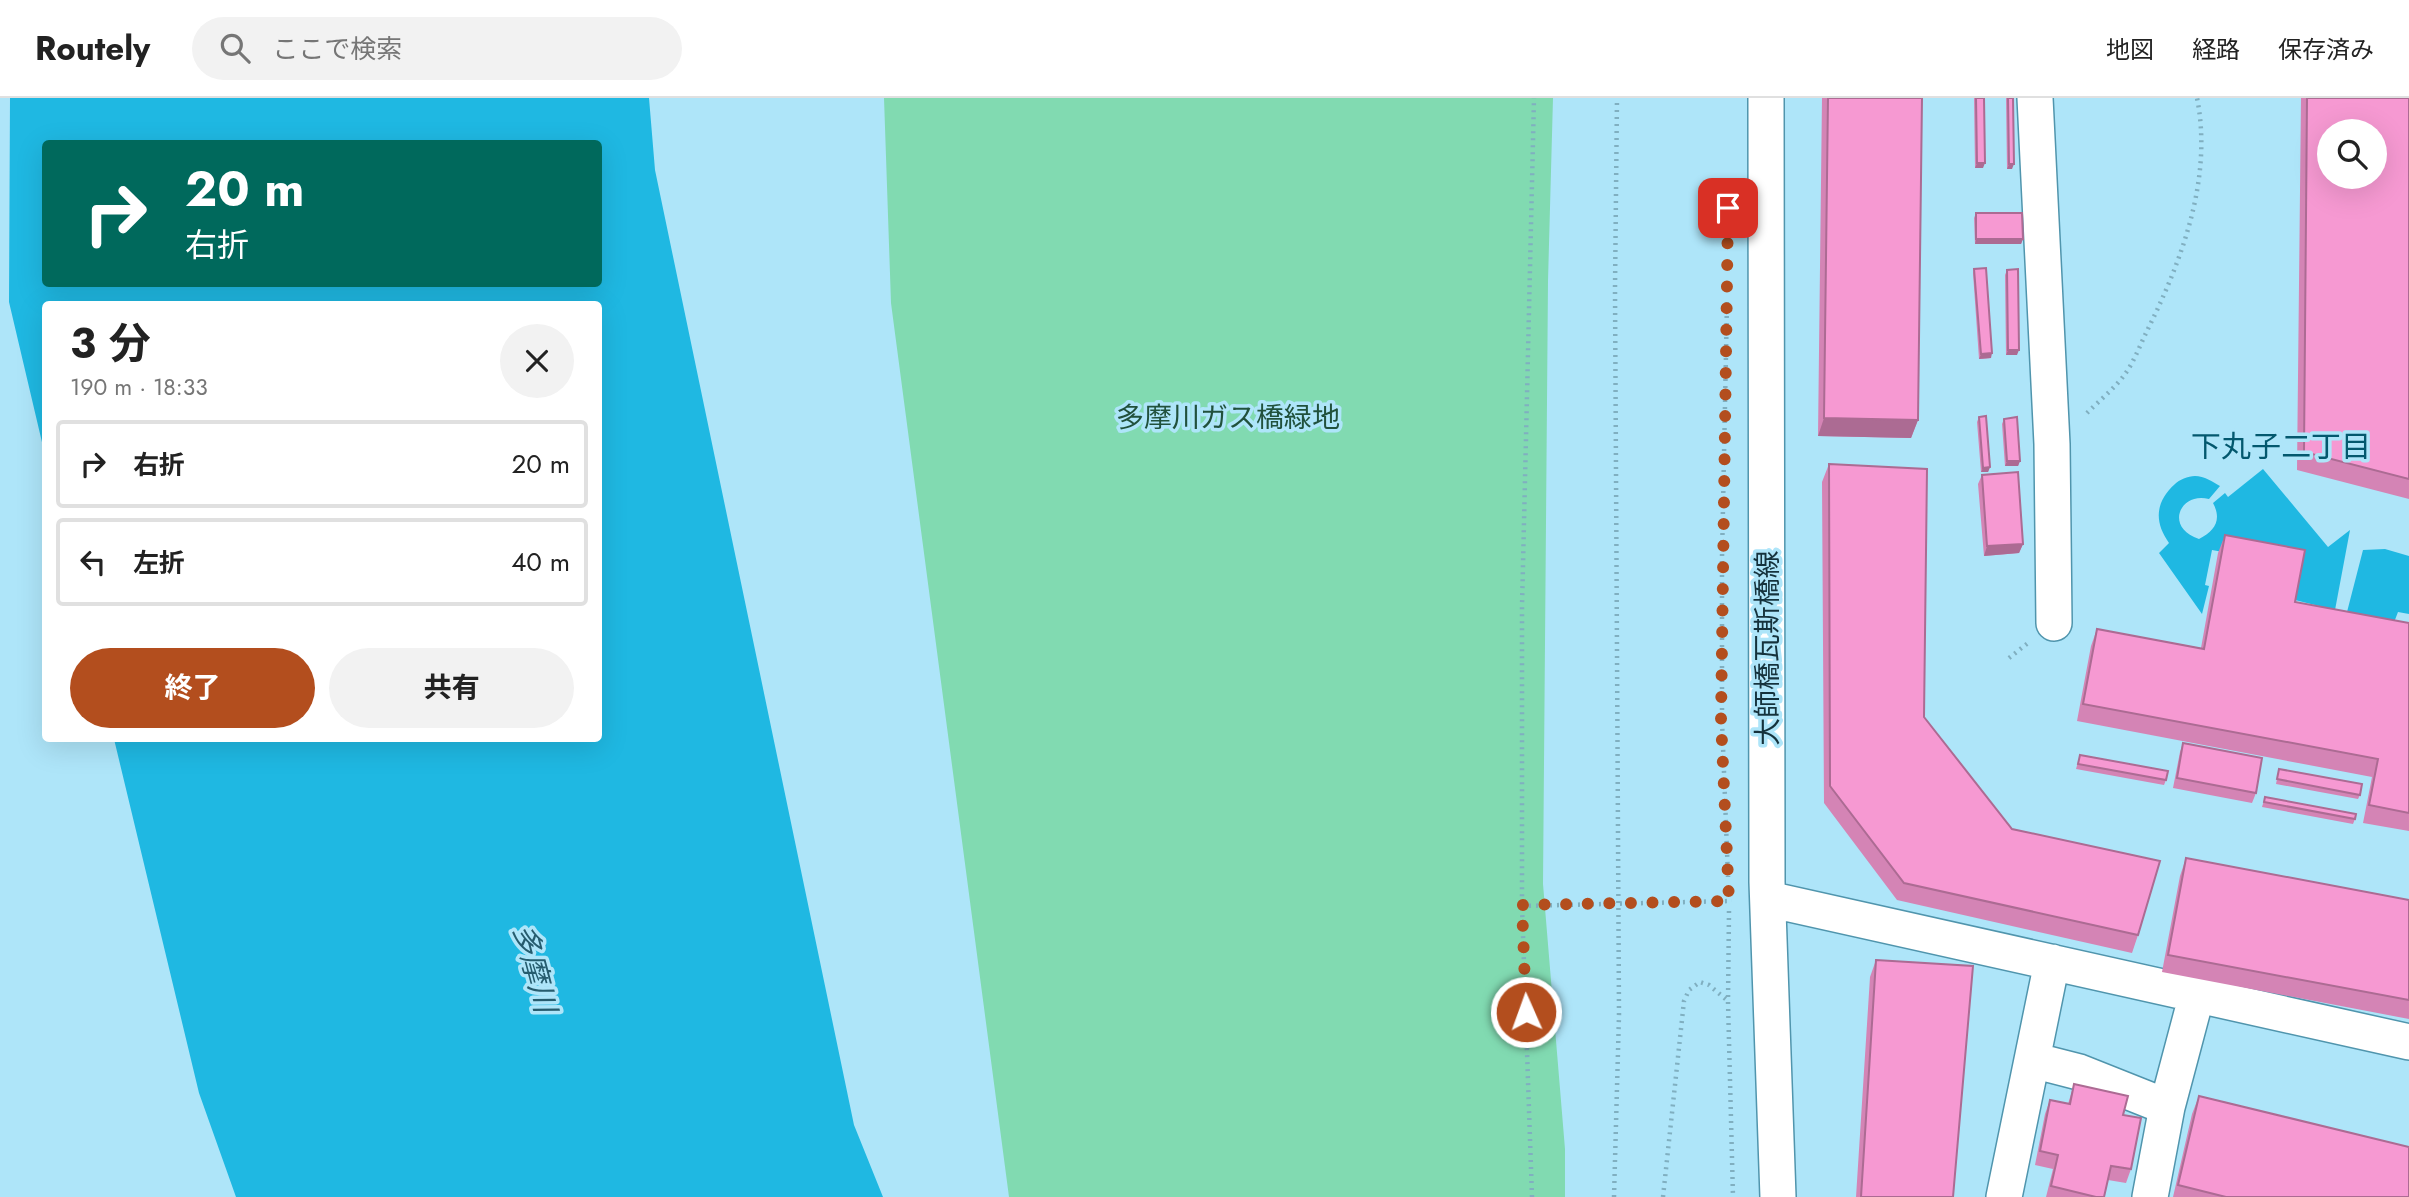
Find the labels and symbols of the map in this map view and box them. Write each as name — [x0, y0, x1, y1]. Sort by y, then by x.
pin — [1698, 178, 1758, 238]
park label: 多摩川ガス橋緑地 — [1116, 397, 1340, 438]
district label: 下丸子二丁目 — [2191, 425, 2371, 468]
street label: 大師橋瓦斯橋線 — [1747, 550, 1788, 746]
water label: 多摩川 — [503, 919, 568, 1020]
position arrow — [1489, 975, 1563, 1049]

